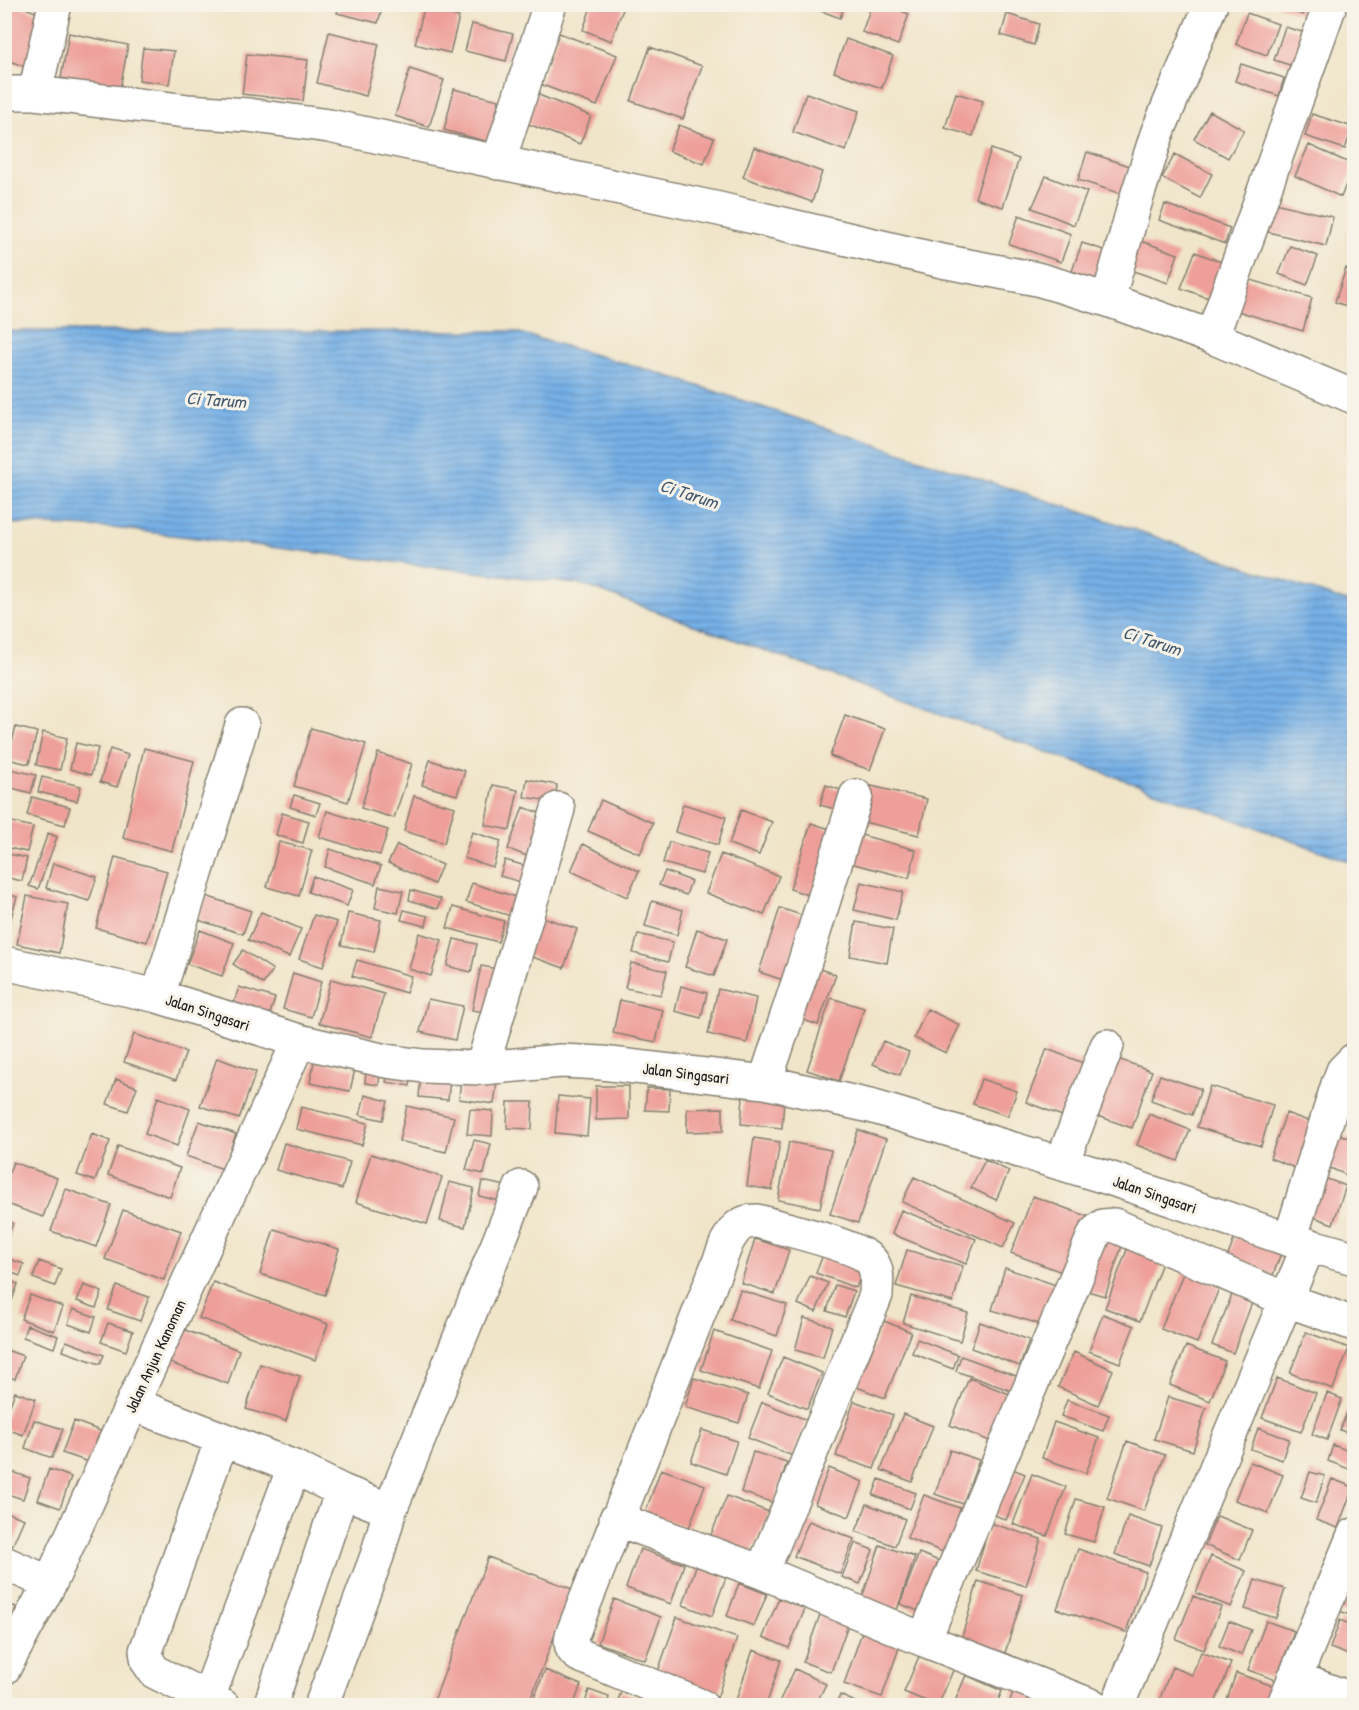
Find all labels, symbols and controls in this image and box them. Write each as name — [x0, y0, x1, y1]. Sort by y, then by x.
water label: Ci Tarum — [185, 385, 248, 414]
water label: Ci Tarum — [657, 472, 722, 515]
water label: Ci Tarum — [1120, 619, 1185, 662]
street label: Jalan Singasari — [163, 988, 253, 1036]
street label: Jalan Singasari — [641, 1057, 731, 1089]
street label: Jalan Singasari — [1110, 1169, 1200, 1219]
street label: Jalan Anjun Kanoman — [119, 1296, 191, 1416]

